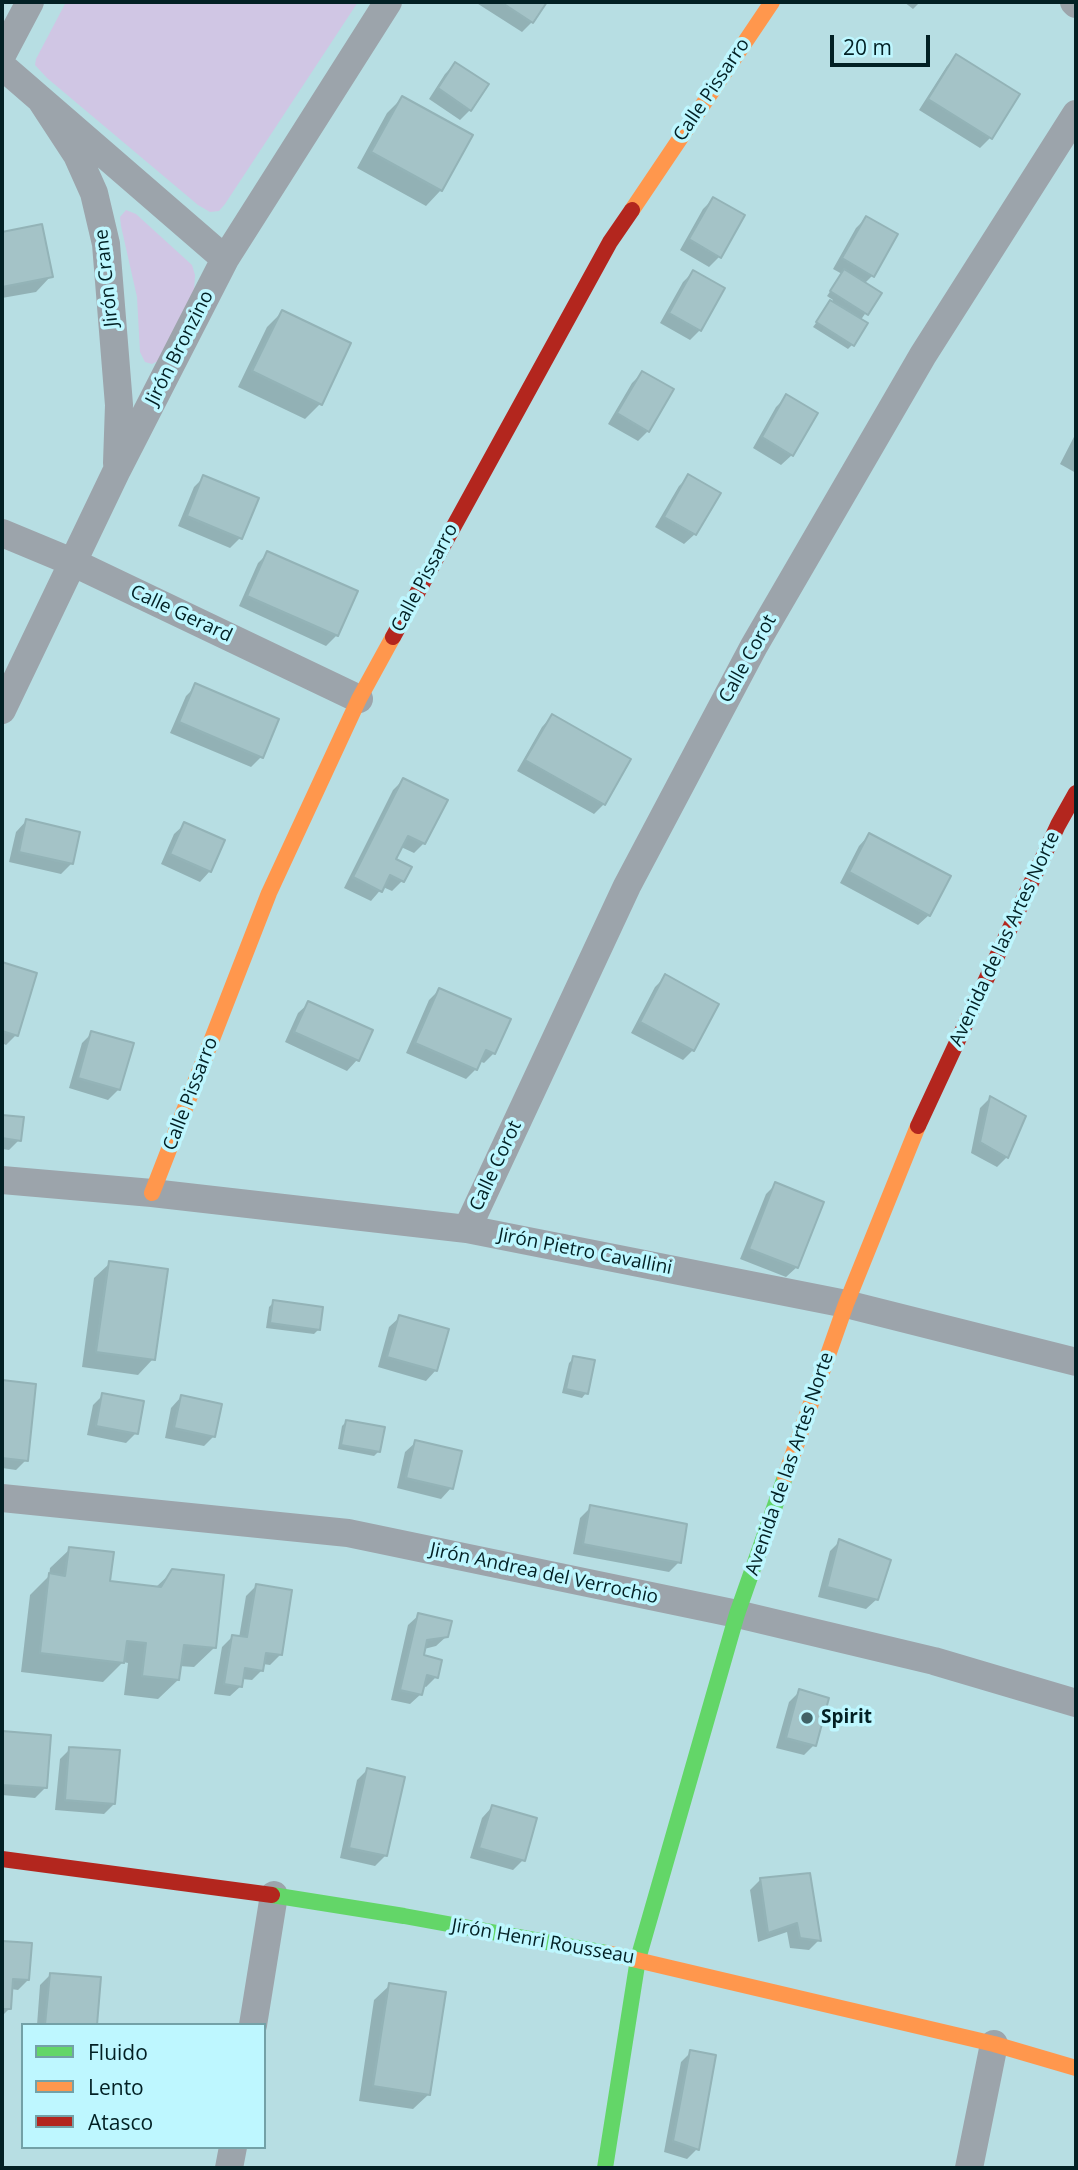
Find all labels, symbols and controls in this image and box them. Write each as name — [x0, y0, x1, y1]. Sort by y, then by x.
scale bar — [833, 21, 933, 65]
text: 20 m — [843, 33, 892, 61]
street label: Calle Pissarro — [669, 34, 755, 146]
street label: Jirón Crane — [91, 228, 123, 328]
street label: Jirón Bronzino — [141, 287, 219, 409]
street label: Calle Pissarro — [387, 520, 463, 636]
street label: Calle Gerard — [126, 580, 236, 648]
street label: Calle Corot — [714, 611, 782, 707]
street label: Avenida de las Artes Norte — [945, 828, 1065, 1050]
street label: Calle Pissarro — [159, 1034, 223, 1154]
street label: Calle Corot — [465, 1117, 527, 1215]
street label: Jirón Pietro Cavallini — [496, 1224, 674, 1280]
street label: Avenida de las Artes Norte — [741, 1349, 839, 1579]
street label: Jirón Andrea del Verrochio — [428, 1539, 660, 1609]
place label: Spirit — [821, 1707, 872, 1729]
marker: Spirit — [799, 1710, 815, 1726]
street label: Jirón Henri Rousseau — [450, 1915, 636, 1969]
legend — [21, 2023, 266, 2149]
text: Fluido — [88, 2038, 148, 2066]
text: Lento — [88, 2073, 144, 2101]
text: Atasco — [88, 2108, 153, 2136]

